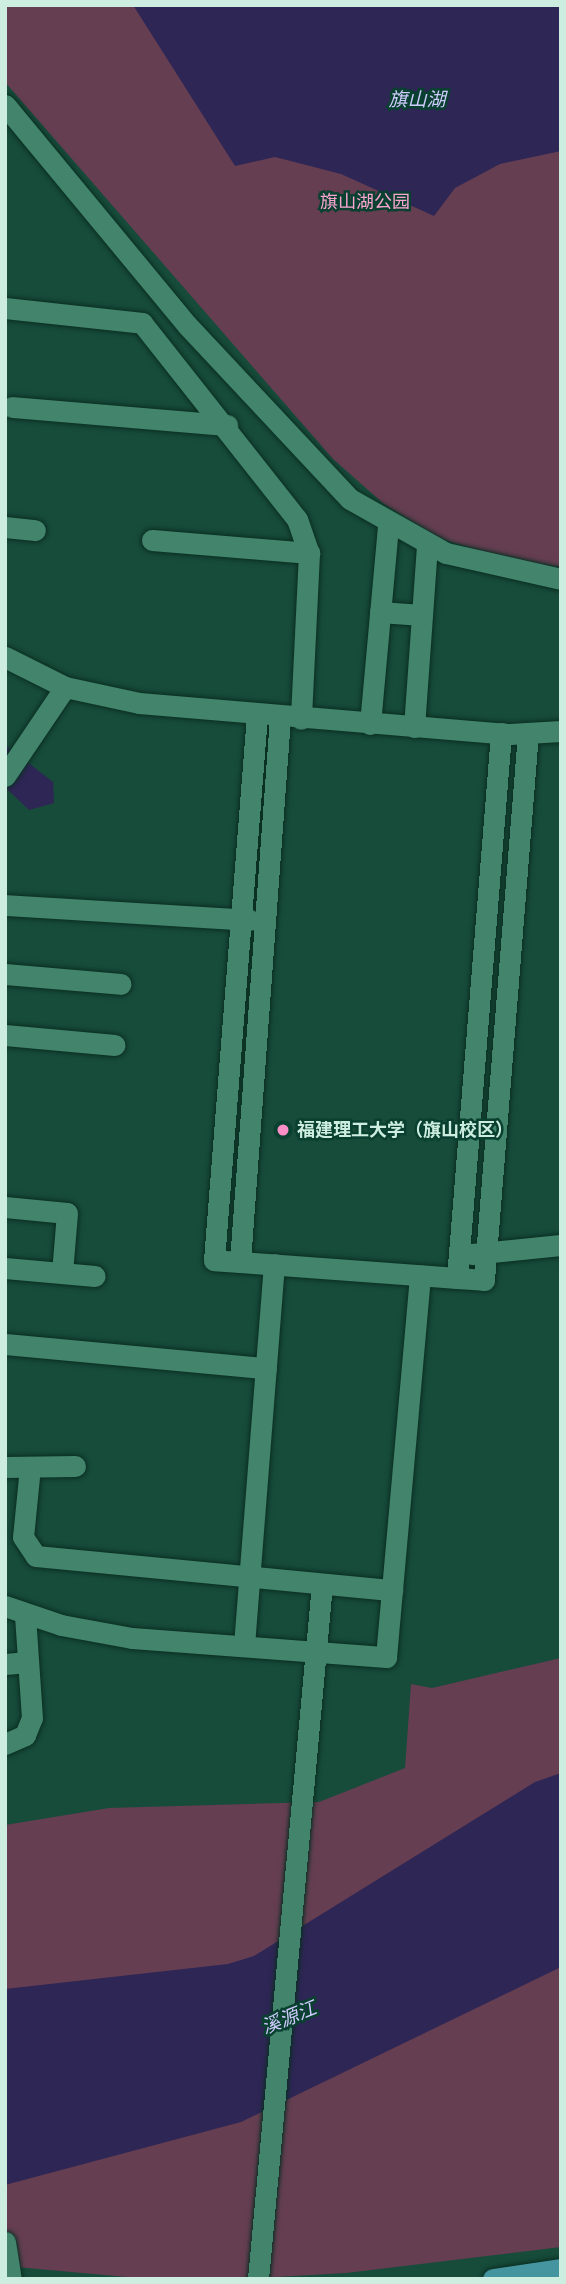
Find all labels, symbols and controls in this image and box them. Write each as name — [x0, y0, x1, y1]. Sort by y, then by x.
water label: 旗山湖 — [389, 89, 445, 111]
park label: 旗山湖公园 — [320, 191, 410, 213]
place label: 福建理工大学（旗山校区） — [297, 1119, 513, 1141]
marker: 福建理工大学（旗山校区） — [275, 1122, 291, 1138]
water label: 溪源江 — [258, 1997, 320, 2039]

